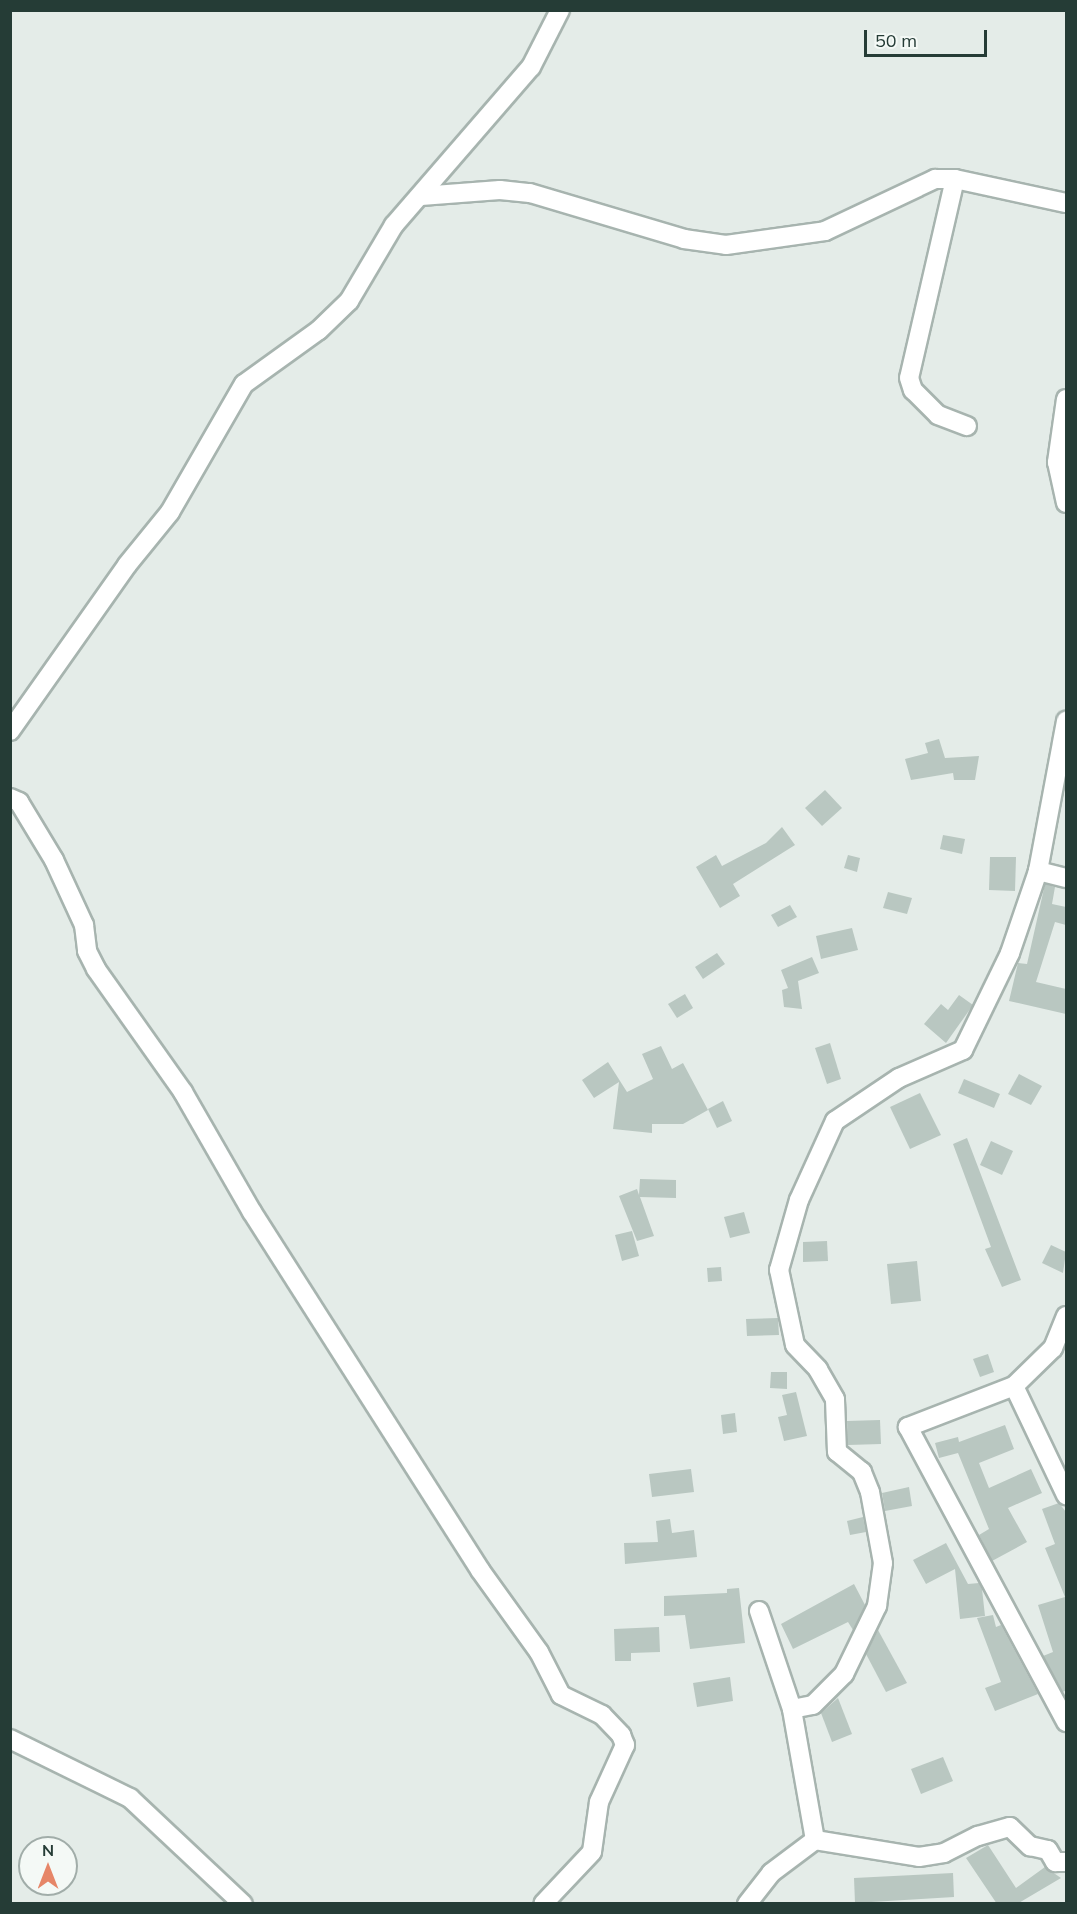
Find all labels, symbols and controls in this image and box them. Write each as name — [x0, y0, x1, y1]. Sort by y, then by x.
scale bar — [867, 18, 990, 56]
text: 50 m — [875, 29, 917, 52]
north arrow — [18, 1836, 78, 1896]
text: N — [42, 1840, 54, 1860]

